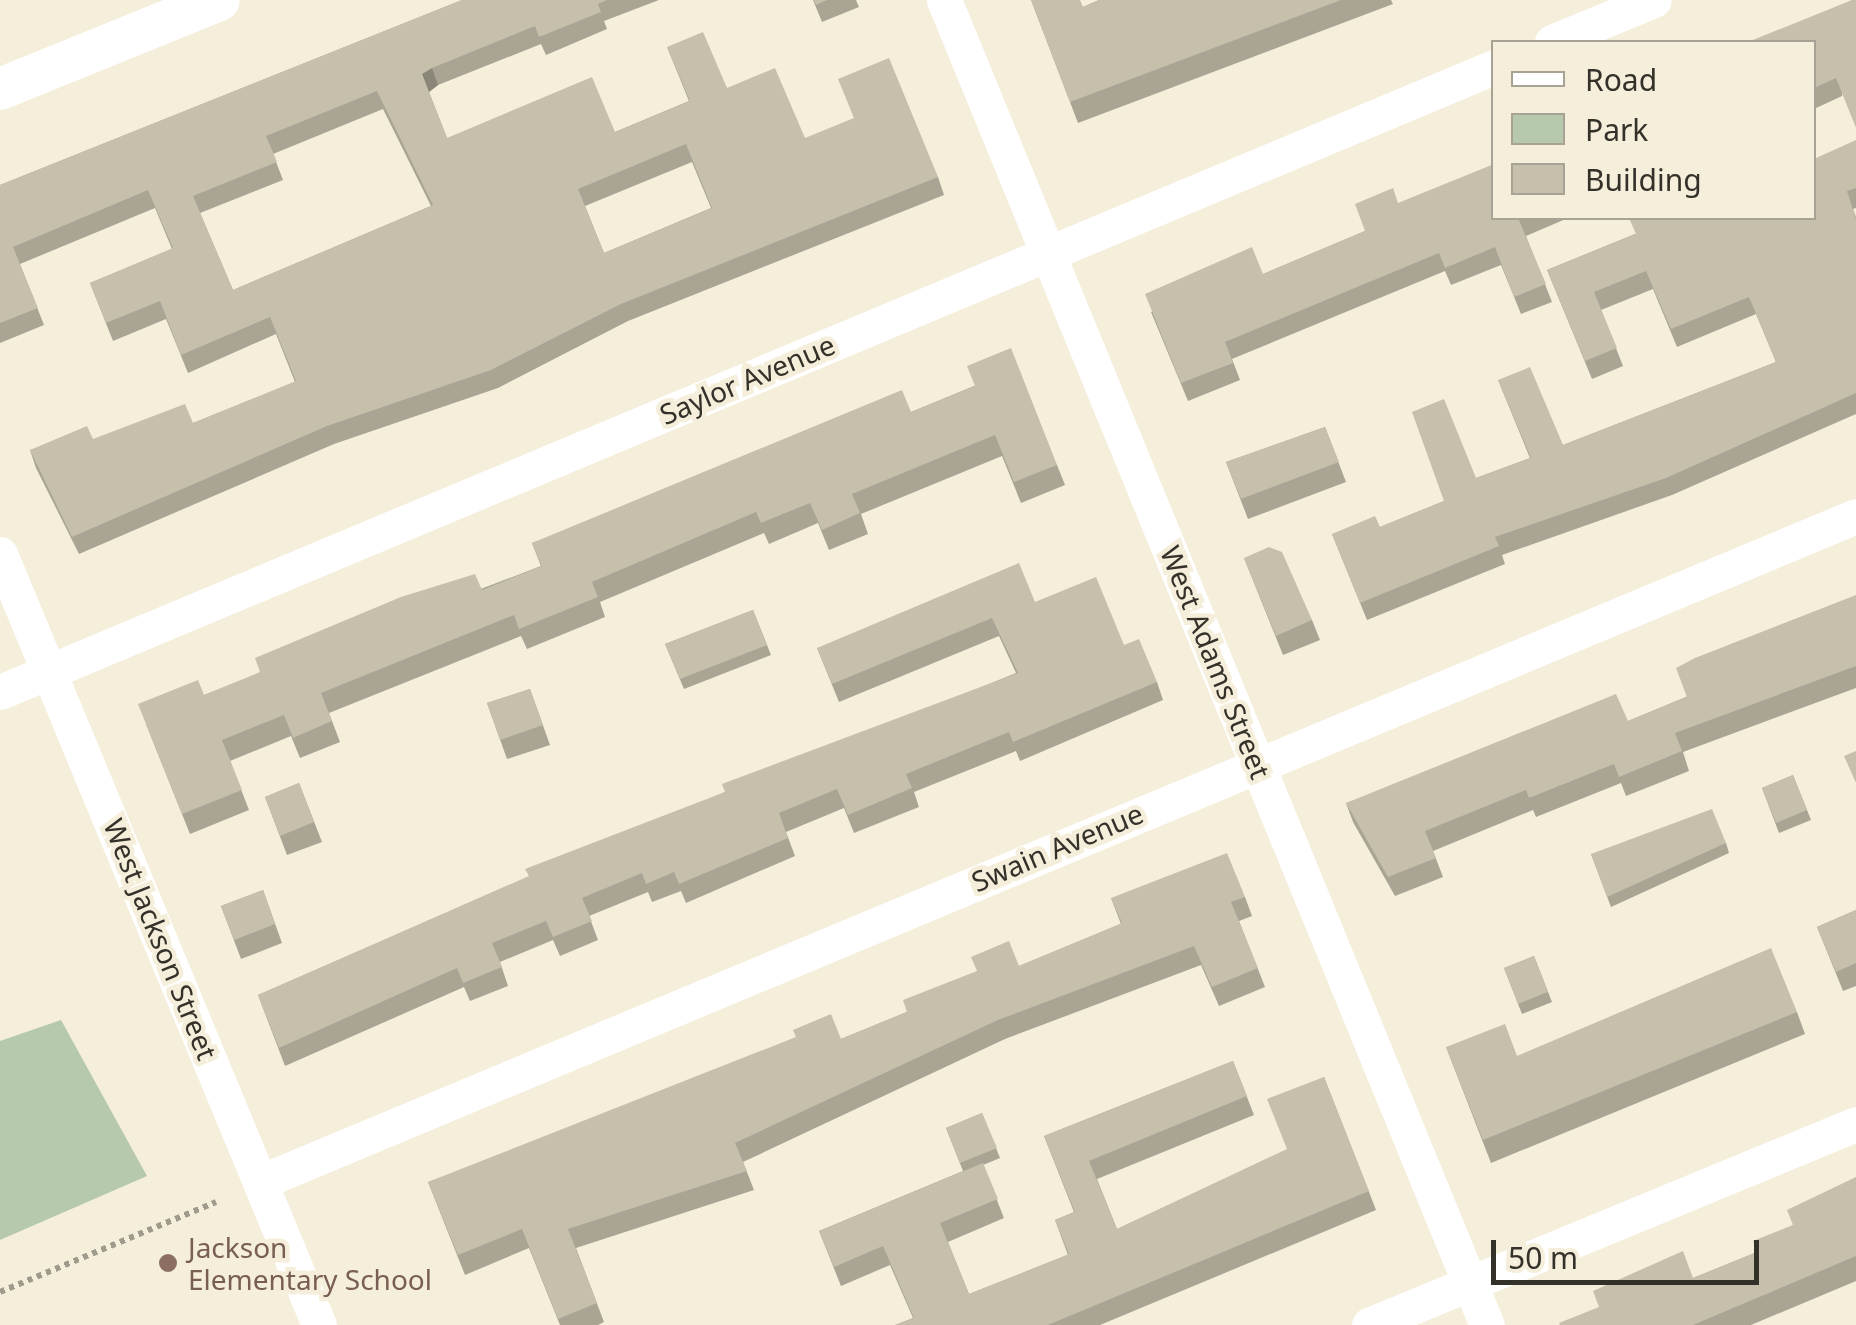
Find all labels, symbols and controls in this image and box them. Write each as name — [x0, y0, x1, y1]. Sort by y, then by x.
legend — [1491, 40, 1816, 220]
text: Road — [1585, 59, 1657, 100]
text: Park — [1585, 109, 1648, 150]
text: Building — [1585, 159, 1702, 200]
street label: Saylor Avenue — [655, 327, 839, 431]
street label: West Adams Street — [1154, 541, 1278, 783]
street label: Swain Avenue — [966, 796, 1148, 898]
street label: West Jackson Street — [97, 814, 225, 1064]
scale bar — [1496, 1220, 1764, 1282]
place label: Jackson Elementary School — [188, 1230, 432, 1296]
text: 50 m — [1508, 1237, 1578, 1278]
marker: Jackson Elementary School — [157, 1252, 179, 1274]

